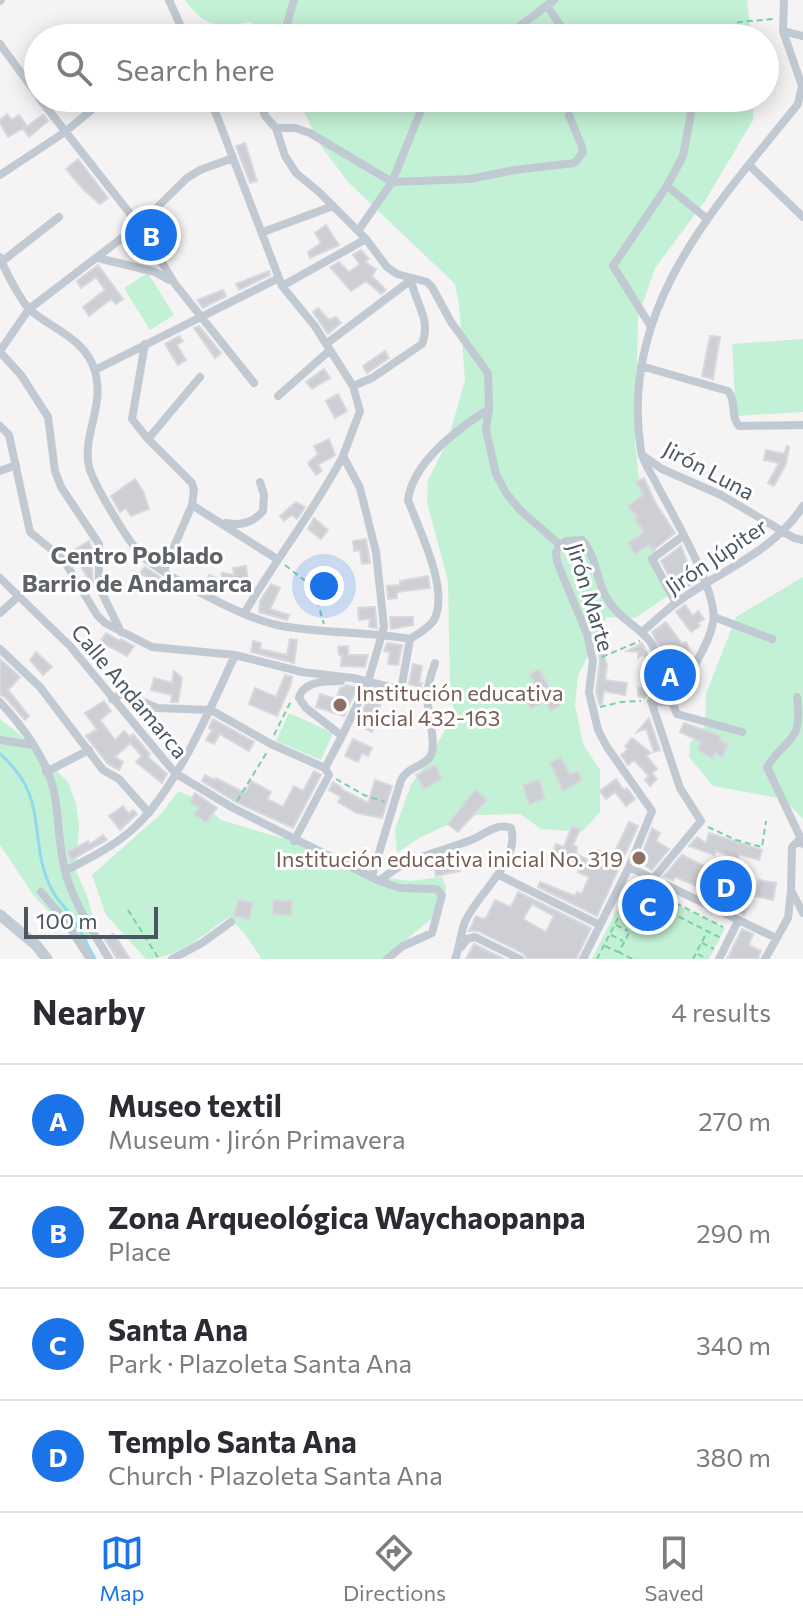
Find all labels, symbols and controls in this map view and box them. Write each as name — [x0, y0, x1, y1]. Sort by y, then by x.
search box — [24, 24, 779, 112]
icon: search — [52, 46, 96, 90]
text: Search here — [116, 50, 275, 87]
pin: B — [125, 205, 177, 265]
street label: Jirón Luna — [659, 435, 759, 505]
street label: Jirón Júpiter — [660, 512, 772, 600]
street label: Jirón Marte — [562, 539, 620, 655]
district label: Centro Poblado Barrio de Andamarca — [22, 540, 252, 597]
your location — [304, 566, 344, 606]
street label: Calle Andamarca — [66, 618, 194, 764]
pin: A — [644, 645, 696, 705]
place label: Institución educativa inicial 432-163 — [356, 679, 563, 731]
marker: Institución educativa inicial 432-163 — [331, 696, 349, 714]
place label: Institución educativa inicial No. 319 — [276, 845, 623, 872]
marker: Institución educativa inicial No. 319 — [630, 849, 648, 867]
pin: D — [700, 856, 752, 916]
pin: C — [622, 875, 674, 935]
scale bar — [24, 903, 158, 939]
text: 100 m — [36, 907, 98, 934]
text: Nearby — [32, 990, 146, 1032]
text: 4 results — [671, 996, 771, 1027]
text: Museo textil — [108, 1086, 282, 1123]
text: A — [49, 1105, 67, 1136]
text: 270 m — [698, 1105, 771, 1136]
text: Museum · Jirón Primavera — [108, 1123, 405, 1154]
text: Zona Arqueológica Waychaopanpa — [108, 1198, 586, 1235]
text: B — [49, 1217, 67, 1248]
text: 290 m — [696, 1217, 771, 1248]
text: Place — [108, 1235, 171, 1266]
text: Santa Ana — [108, 1310, 248, 1347]
text: C — [49, 1329, 67, 1360]
text: 340 m — [696, 1329, 771, 1360]
text: Park · Plazoleta Santa Ana — [108, 1347, 412, 1378]
text: Templo Santa Ana — [108, 1422, 357, 1459]
text: D — [48, 1441, 68, 1472]
text: 380 m — [696, 1441, 771, 1472]
text: Church · Plazoleta Santa Ana — [108, 1459, 443, 1490]
tab: Map — [99, 1531, 145, 1606]
tab: Directions — [343, 1531, 446, 1606]
tab: Saved — [644, 1531, 704, 1606]

